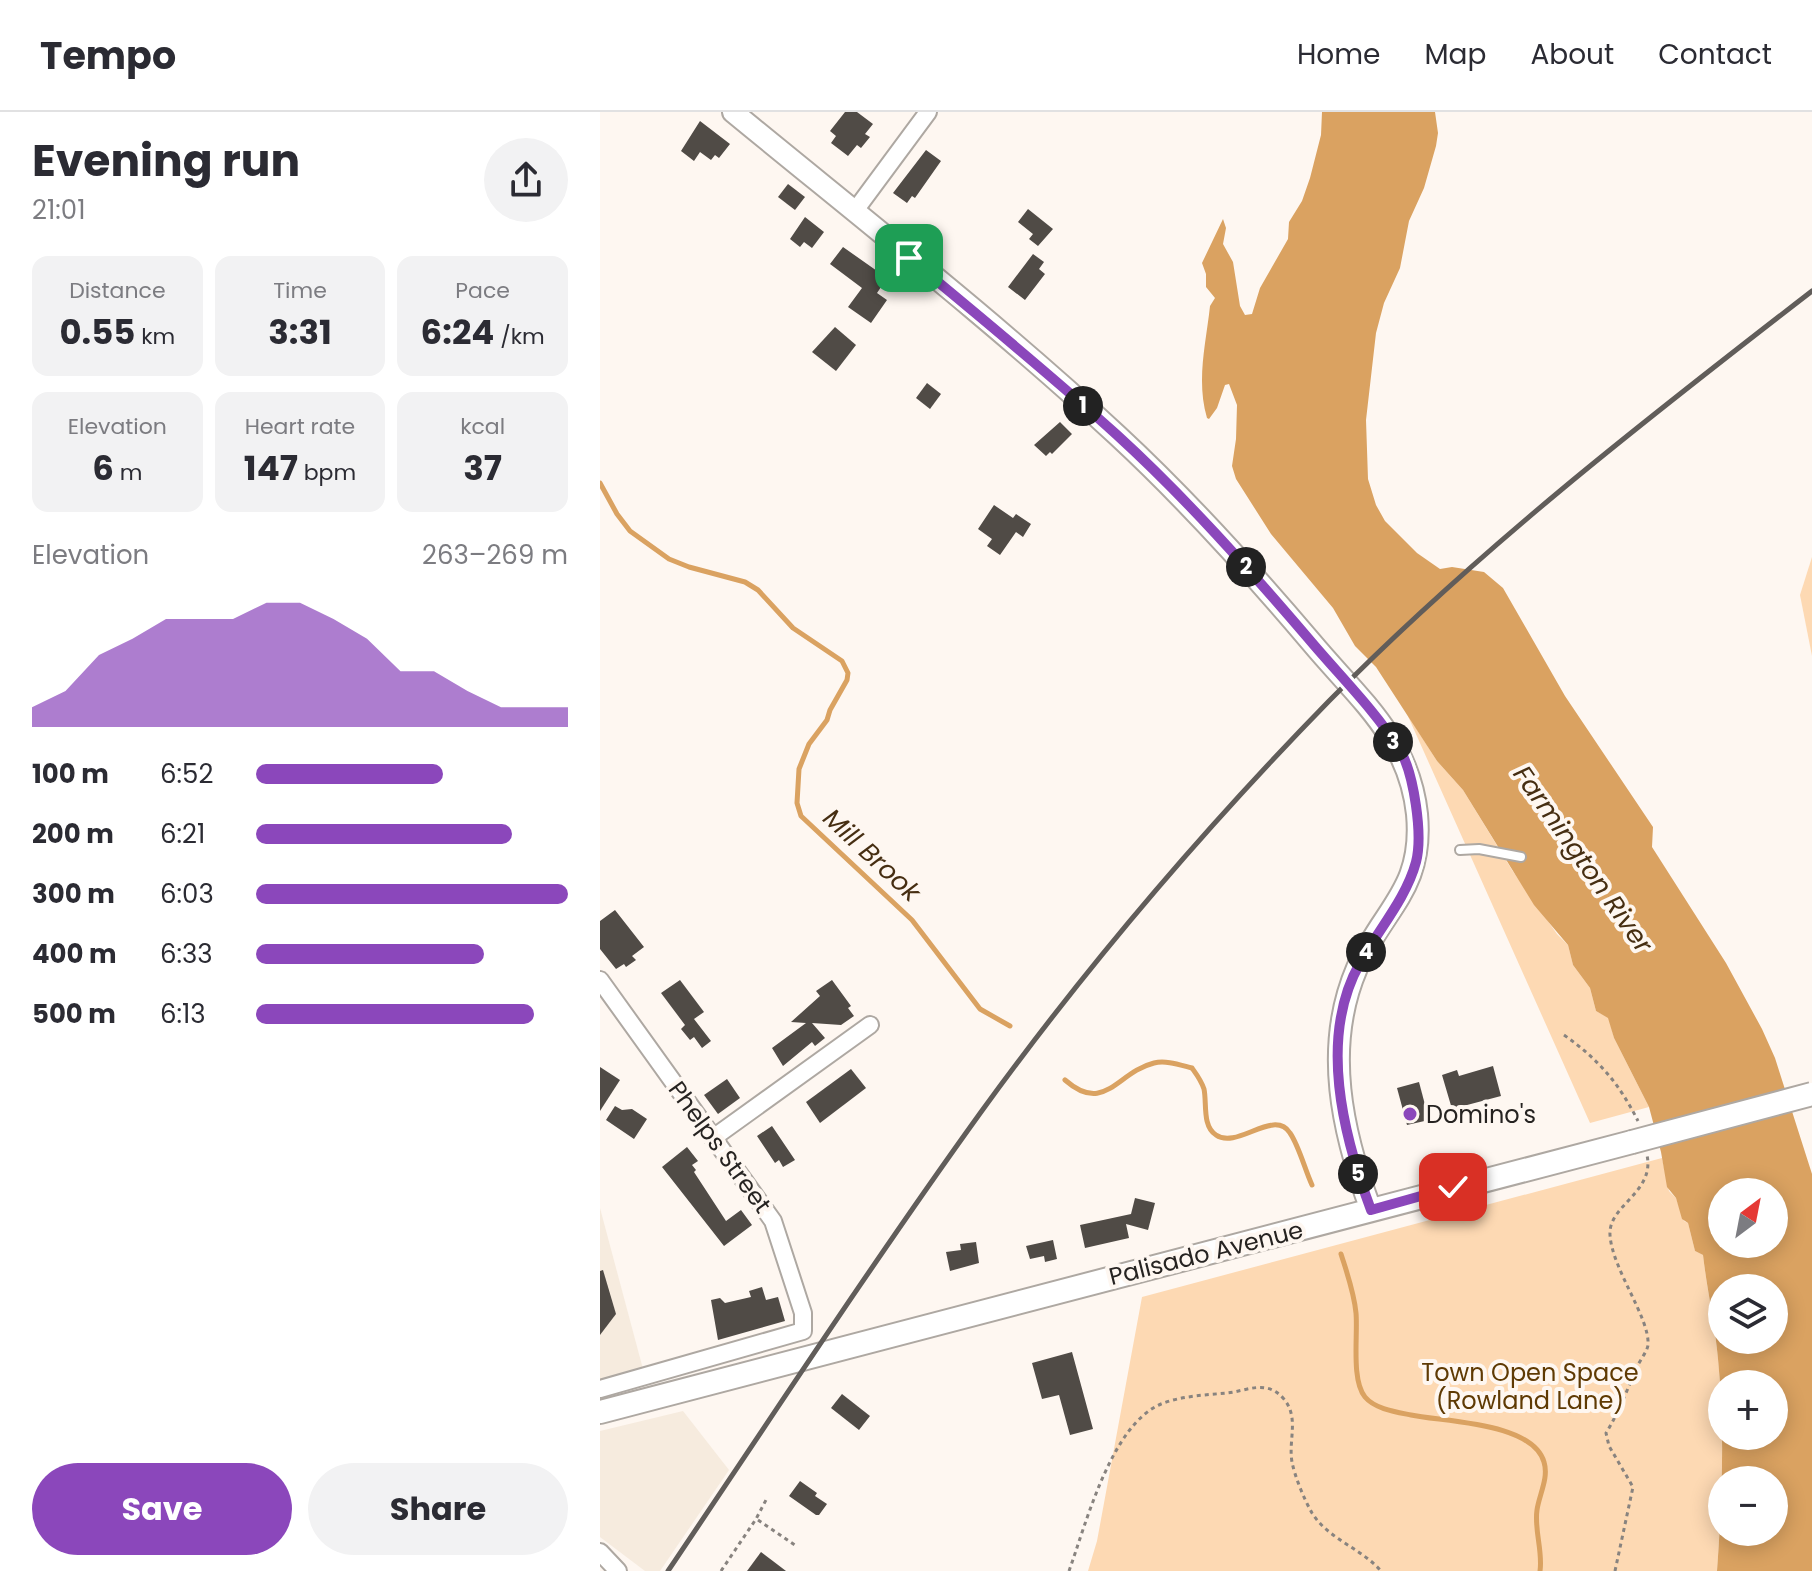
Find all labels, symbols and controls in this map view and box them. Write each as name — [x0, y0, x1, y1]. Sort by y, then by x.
text: Tempo — [40, 29, 176, 82]
text: Home — [1297, 35, 1380, 74]
text: Map — [1424, 35, 1486, 74]
text: About — [1530, 35, 1614, 74]
text: Contact — [1658, 35, 1772, 74]
text: Evening run — [32, 130, 300, 191]
button: share — [484, 138, 568, 222]
text: 21:01 — [32, 192, 85, 228]
pin — [875, 224, 943, 292]
icon: arrive — [887, 236, 931, 280]
text: Distance — [69, 275, 166, 306]
text: Time — [273, 275, 327, 306]
text: Pace — [455, 275, 510, 306]
text: 0.55 — [59, 308, 135, 356]
text: 3:31 — [268, 308, 332, 356]
text: 6:24 — [421, 308, 494, 356]
text: km — [135, 321, 175, 352]
text: /km — [494, 321, 545, 352]
pin: 1 — [1063, 386, 1103, 426]
text: 1 — [1079, 390, 1087, 421]
text: Elevation — [68, 411, 167, 442]
text: Heart rate — [245, 411, 355, 442]
text: kcal — [460, 411, 505, 442]
text: 6 — [92, 444, 114, 492]
text: 147 — [244, 444, 298, 492]
text: 37 — [463, 444, 502, 492]
text: m — [114, 457, 142, 488]
text: bpm — [298, 457, 356, 488]
text: Elevation — [32, 537, 149, 573]
text: 263–269 m — [422, 537, 568, 573]
pin: 2 — [1226, 547, 1266, 587]
text: 2 — [1240, 551, 1252, 582]
pin: 3 — [1373, 722, 1413, 762]
text: 3 — [1386, 726, 1400, 757]
text: 100 m — [32, 756, 109, 792]
text: 6:52 — [160, 756, 213, 792]
water label: Farmington River — [1505, 758, 1662, 961]
water label: Mill Brook — [815, 800, 930, 911]
text: 200 m — [32, 816, 114, 852]
text: 6:21 — [160, 816, 205, 852]
text: 300 m — [32, 876, 115, 912]
text: 6:03 — [160, 876, 214, 912]
pin: 4 — [1346, 932, 1386, 972]
text: 400 m — [32, 936, 117, 972]
text: 6:33 — [160, 936, 213, 972]
text: 4 — [1359, 936, 1373, 967]
text: 500 m — [32, 996, 116, 1032]
text: 6:13 — [160, 996, 206, 1032]
street label: Phelps Street — [661, 1074, 779, 1220]
place label: Domino's — [1426, 1098, 1536, 1131]
marker: Domino's — [1401, 1105, 1419, 1123]
pin — [1419, 1153, 1487, 1221]
pin: 5 — [1338, 1154, 1378, 1194]
text: 5 — [1351, 1158, 1365, 1189]
icon: check — [1431, 1165, 1475, 1209]
north arrow — [1708, 1178, 1788, 1258]
map controls — [1708, 1178, 1788, 1546]
street label: Palisado Avenue — [1106, 1213, 1306, 1293]
button: layers — [1708, 1274, 1788, 1354]
park label: Town Open Space (Rowland Lane) — [1421, 1356, 1639, 1417]
button: + — [1708, 1370, 1788, 1450]
button: Save — [32, 1463, 292, 1555]
button: Share — [308, 1463, 568, 1555]
button: − — [1708, 1466, 1788, 1546]

